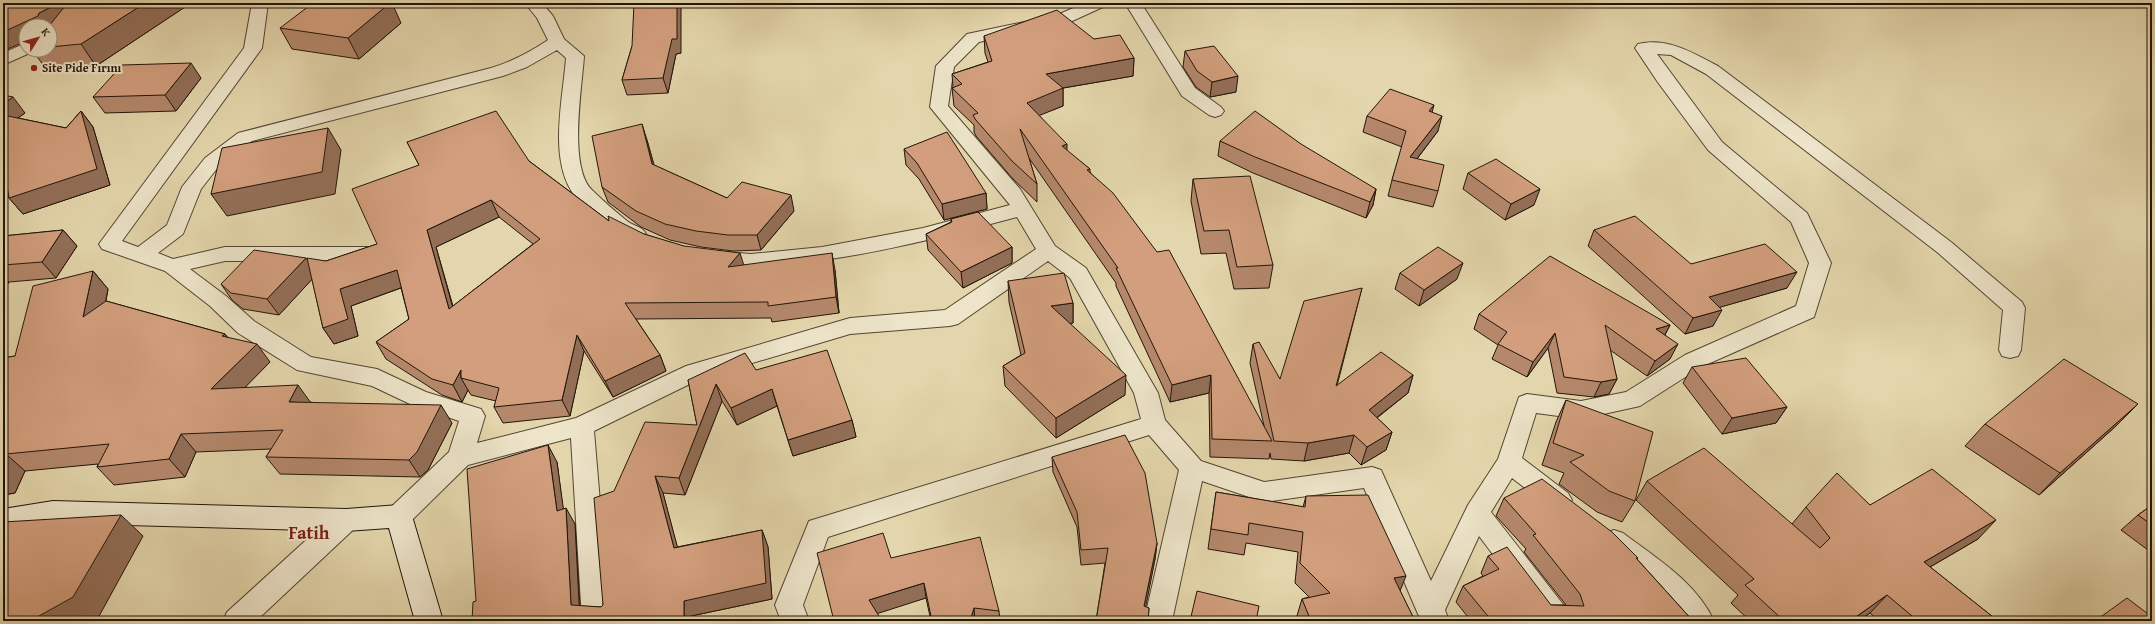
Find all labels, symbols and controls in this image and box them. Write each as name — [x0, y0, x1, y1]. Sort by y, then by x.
north arrow — [18, 18, 58, 58]
text: K — [38, 24, 54, 40]
place label: Site Pide Fırını — [42, 59, 121, 76]
marker: Site Pide Fırını — [29, 63, 39, 73]
district label: Fatih — [289, 519, 330, 546]

